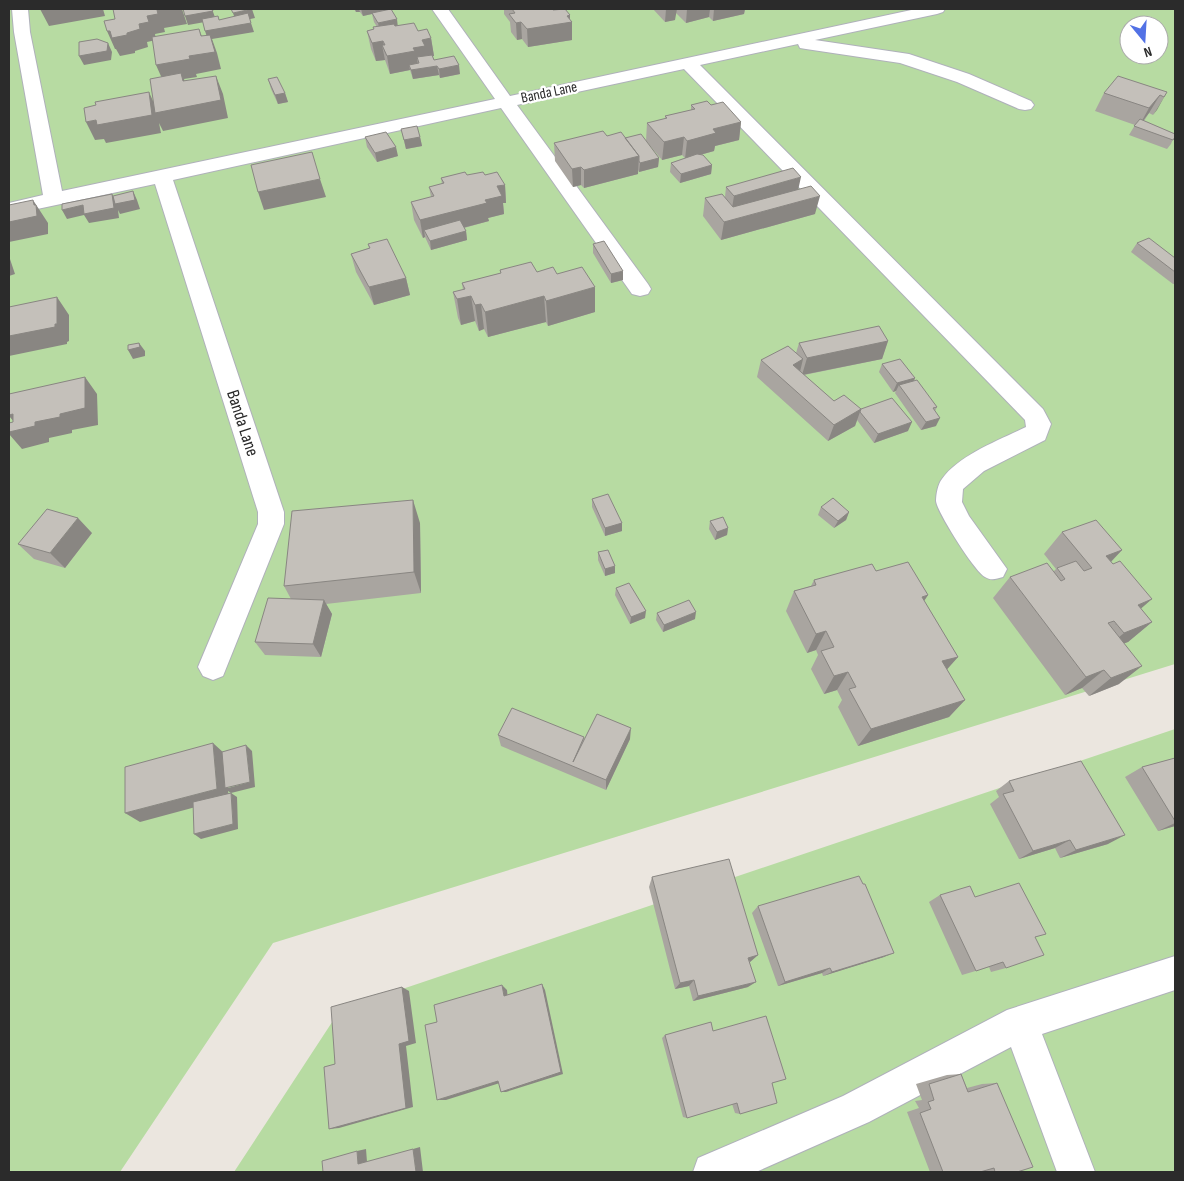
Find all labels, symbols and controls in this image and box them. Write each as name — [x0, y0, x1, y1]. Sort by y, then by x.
north arrow — [1119, 15, 1169, 65]
text: N — [1142, 43, 1154, 61]
street label: Banda Lane — [519, 77, 579, 108]
street label: Banda Lane — [222, 387, 263, 459]

